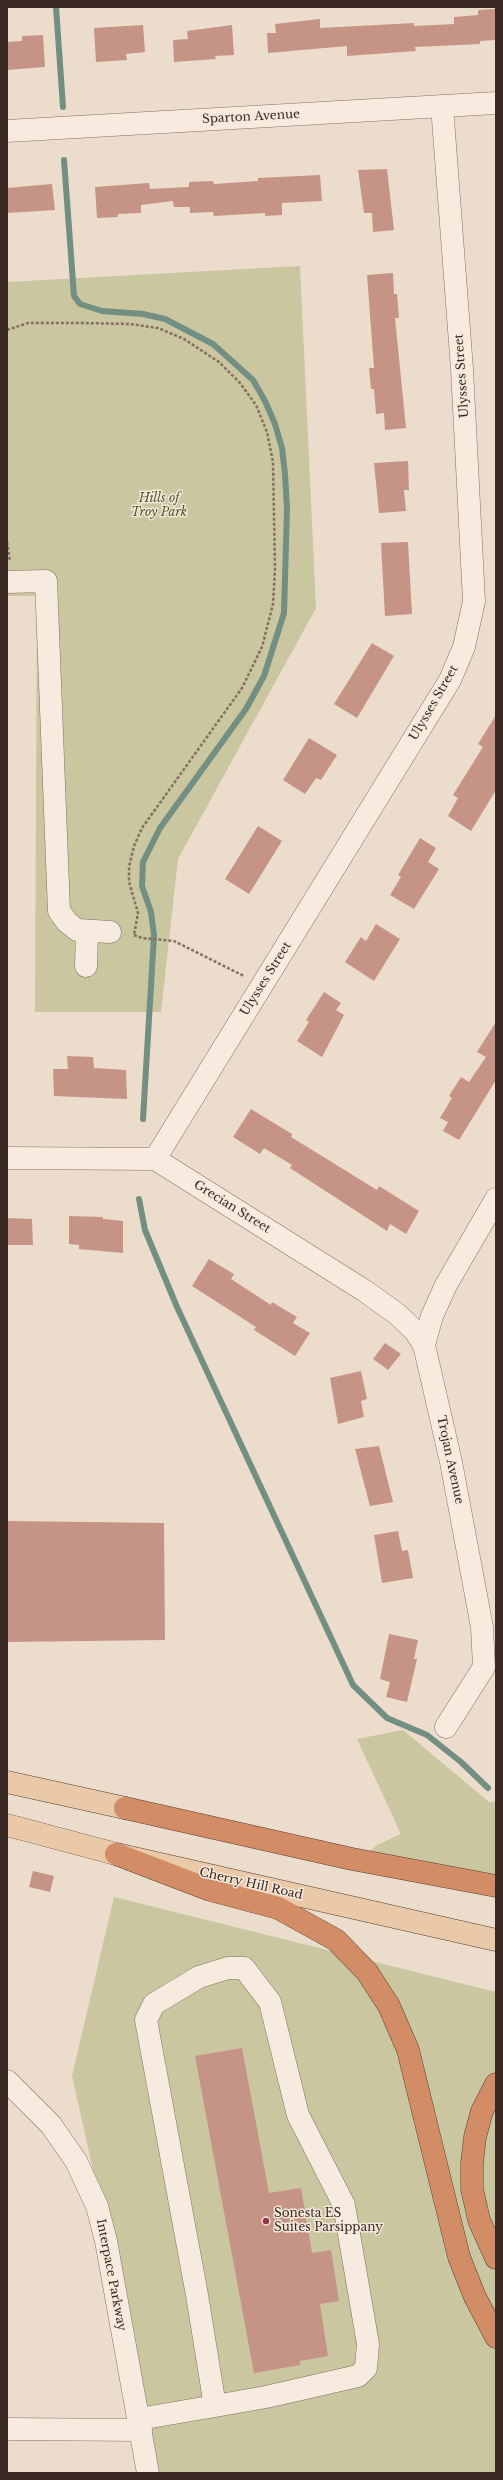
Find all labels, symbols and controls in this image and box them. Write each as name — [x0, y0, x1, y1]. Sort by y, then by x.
street label: Sparton Avenue — [202, 107, 300, 127]
street label: Ulysses Street — [452, 333, 472, 419]
park label: Hills of Troy Park — [131, 492, 187, 520]
street label: Ulysses Street — [407, 663, 461, 743]
street label: Ulysses Street — [238, 939, 294, 1019]
street label: Grecian Street — [191, 1178, 273, 1236]
street label: Trojan Avenue — [434, 1415, 466, 1505]
street label: Cherry Hill Road — [198, 1865, 304, 1903]
place label: Sonesta ES Suites Parsippany — [274, 2207, 383, 2235]
marker: Sonesta ES Suites Parsippany — [261, 2216, 271, 2226]
street label: Interpace Parkway — [93, 2218, 129, 2332]

